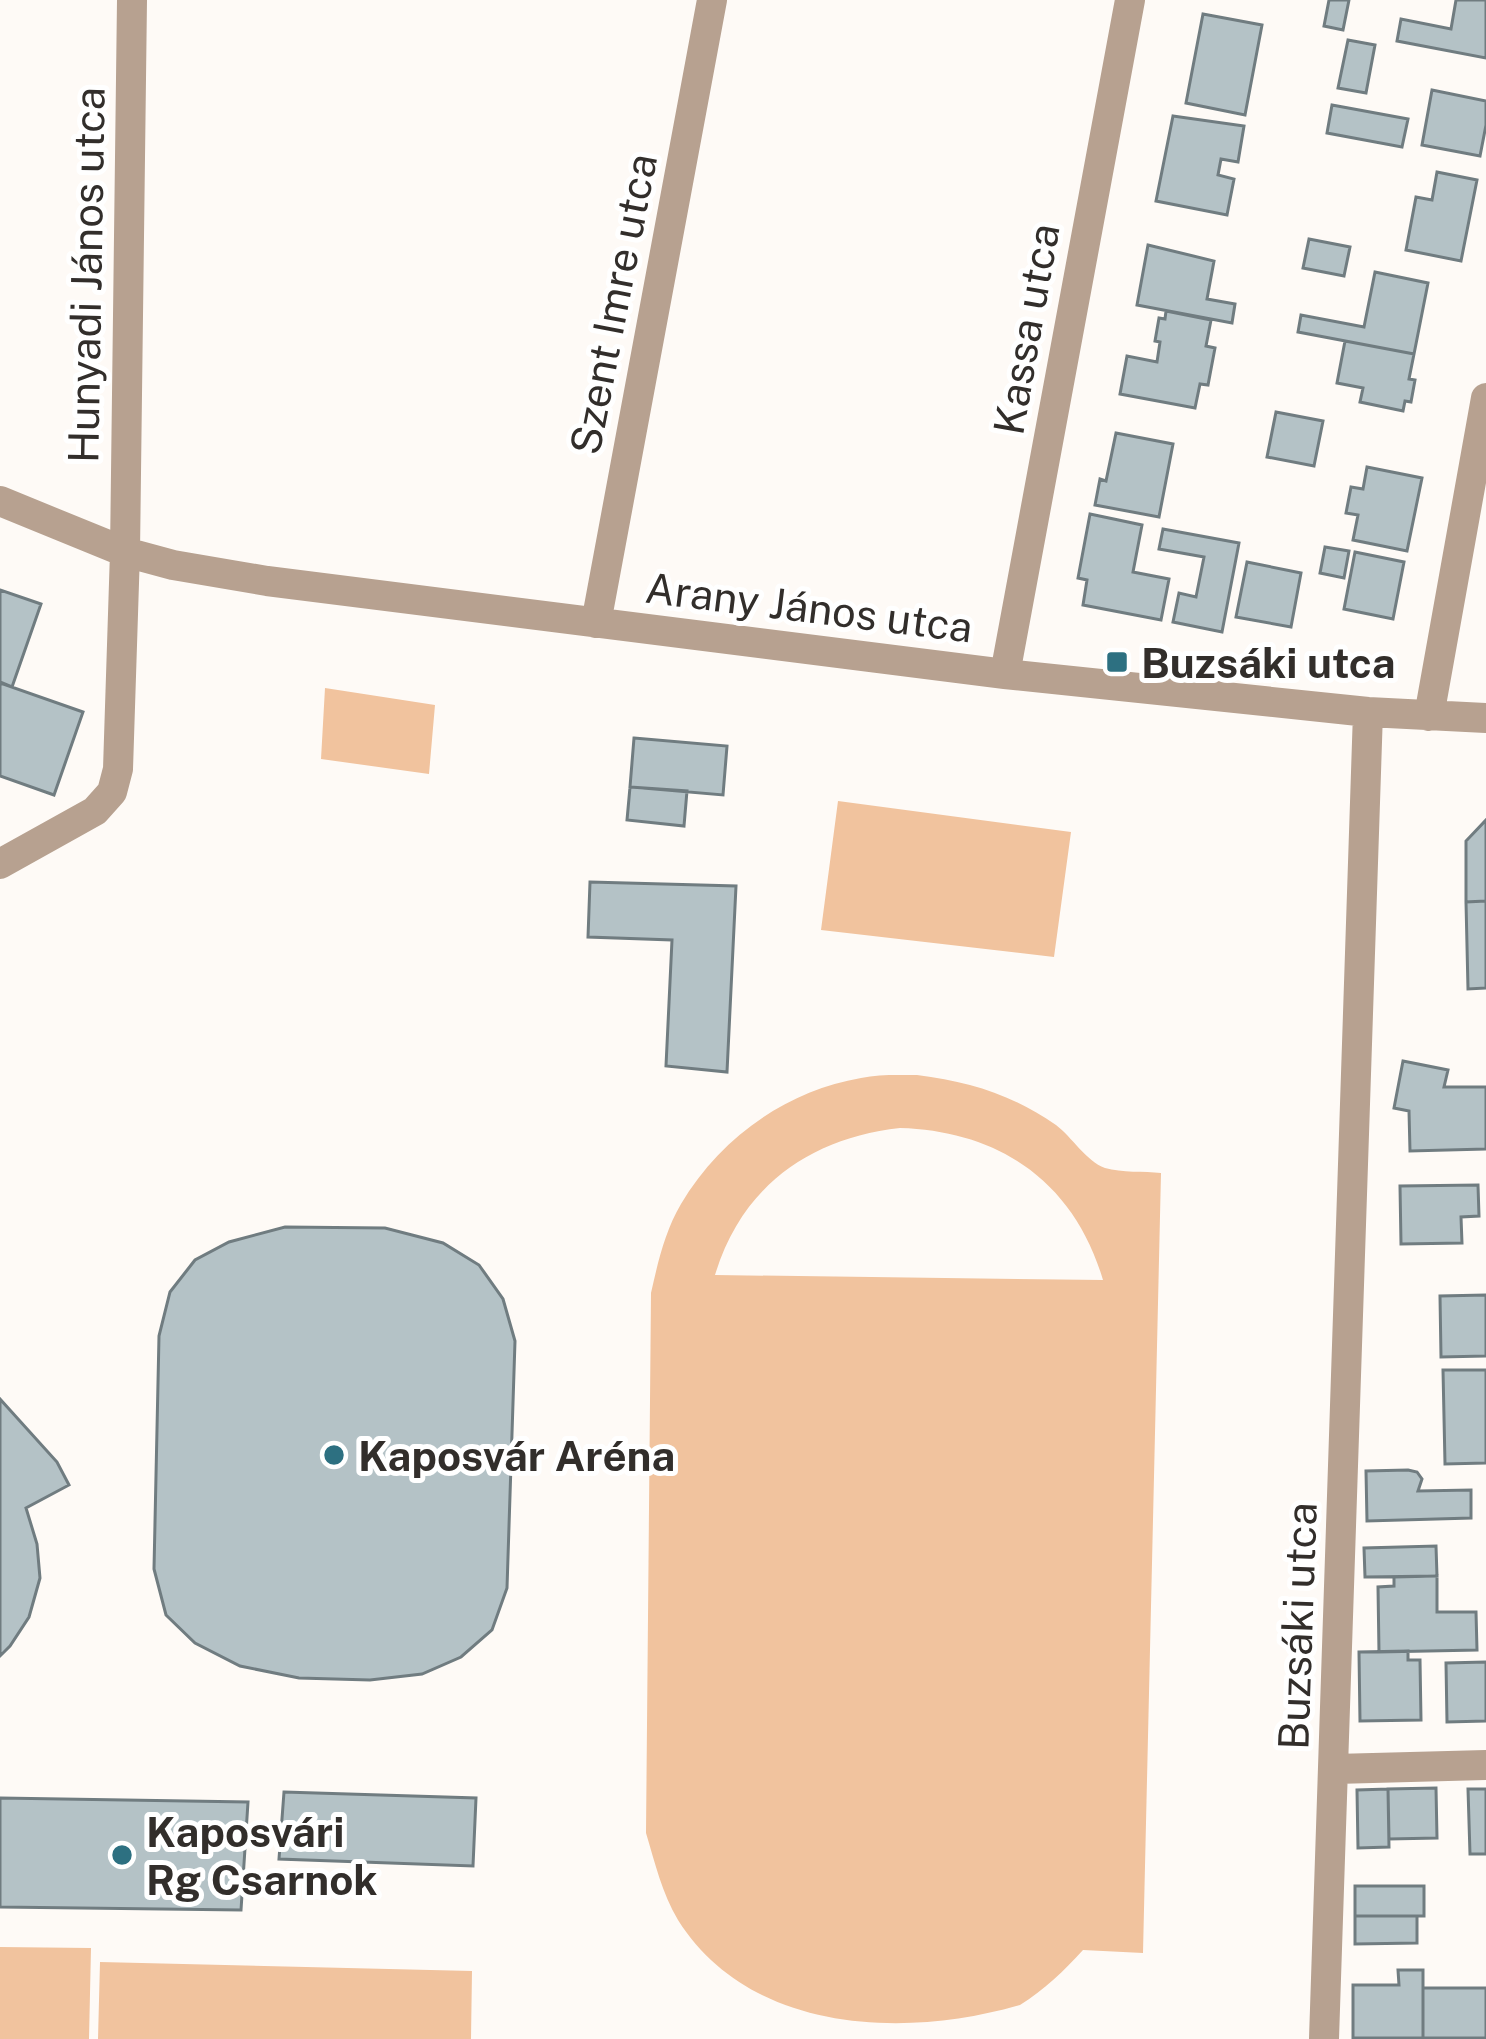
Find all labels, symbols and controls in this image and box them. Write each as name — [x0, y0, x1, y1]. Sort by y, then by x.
street label: Hunyadi János utca — [58, 87, 114, 463]
street label: Szent Imre utca — [560, 149, 666, 459]
street label: Kassa utca — [983, 220, 1069, 438]
street label: Arany János utca — [643, 563, 975, 651]
place label: Buzsáki utca — [1141, 638, 1395, 687]
marker: Buzsáki utca — [1104, 649, 1130, 675]
place label: Kaposvár Aréna — [358, 1431, 675, 1480]
marker: Kaposvár Aréna — [321, 1442, 347, 1468]
street label: Buzsáki utca — [1268, 1501, 1326, 1751]
place label: Kaposvári Rg Csarnok — [146, 1807, 378, 1904]
marker: Kaposvári Rg Csarnok — [109, 1842, 135, 1868]

